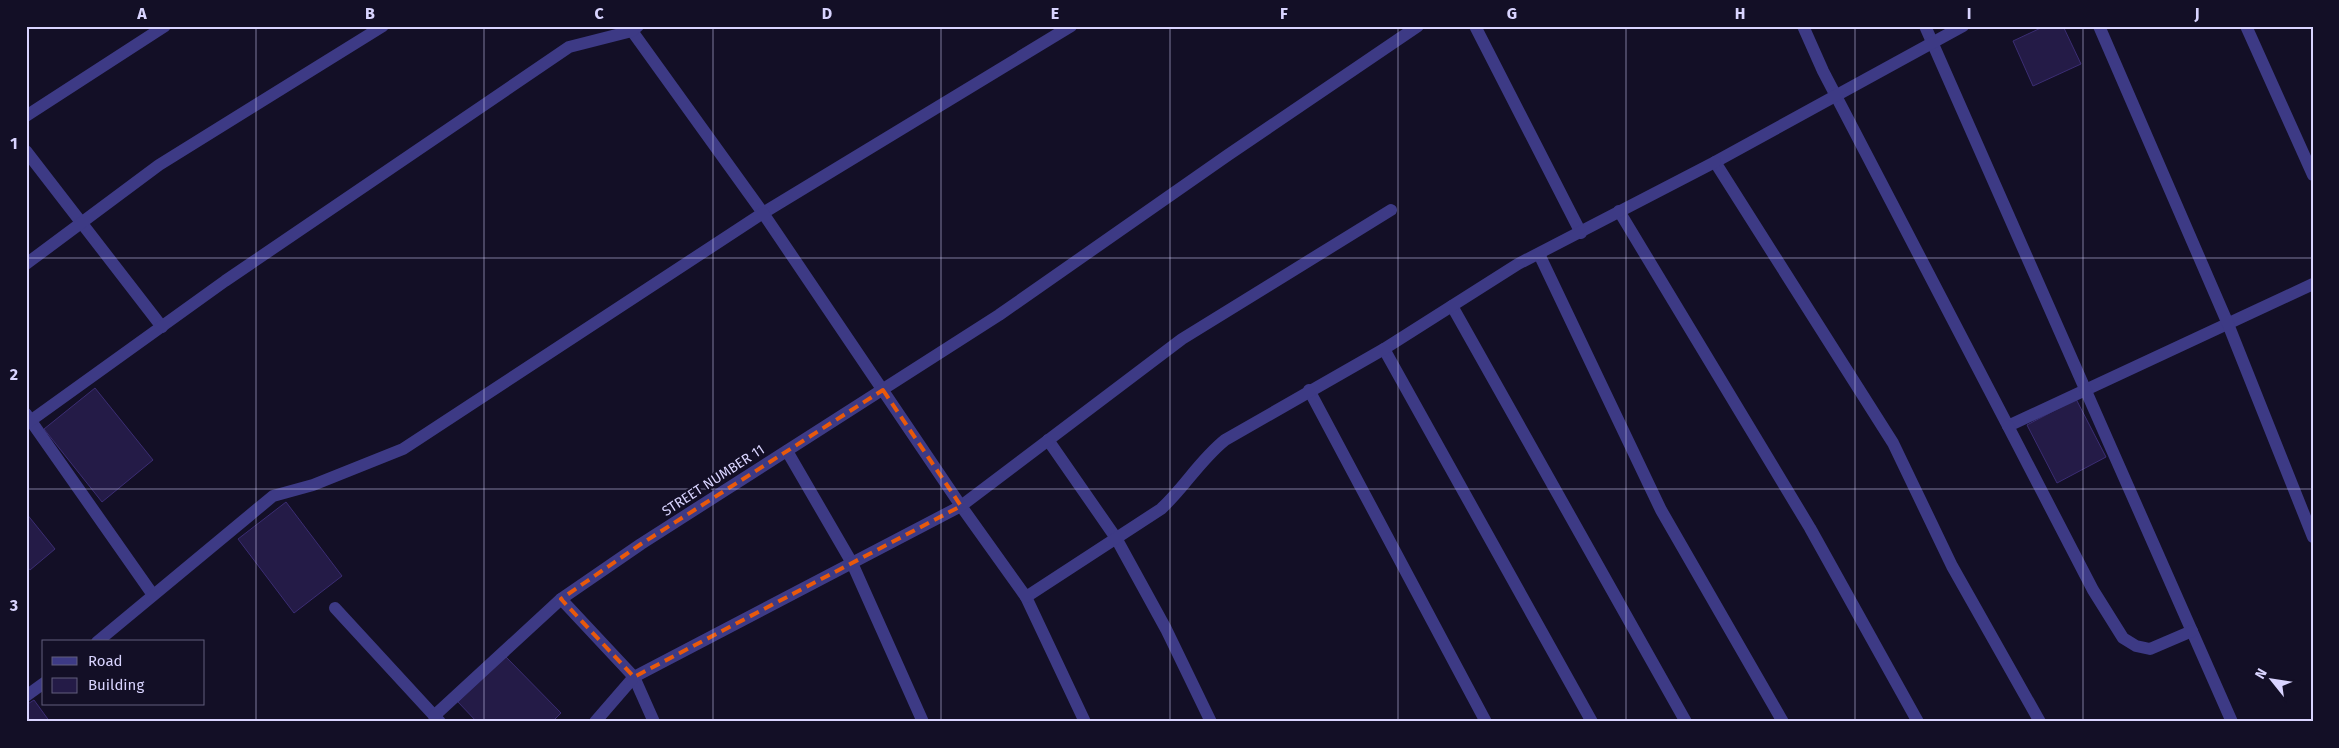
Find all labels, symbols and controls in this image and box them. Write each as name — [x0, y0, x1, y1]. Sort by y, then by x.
text: A — [136, 4, 147, 23]
text: B — [365, 4, 375, 23]
text: C — [594, 4, 604, 23]
text: D — [822, 4, 832, 23]
text: E — [1051, 4, 1059, 23]
text: F — [1280, 4, 1288, 23]
text: G — [1507, 4, 1517, 23]
text: H — [1735, 4, 1745, 23]
text: I — [1967, 4, 1971, 23]
text: J — [2193, 4, 2200, 23]
text: 1 — [10, 134, 18, 153]
text: 2 — [10, 365, 18, 384]
street label: STREET NUMBER 11 — [659, 441, 768, 520]
text: 3 — [9, 596, 18, 615]
legend — [42, 640, 205, 706]
text: Road — [88, 652, 123, 670]
north arrow — [2246, 656, 2296, 706]
text: N — [2251, 665, 2271, 682]
text: Building — [88, 676, 144, 694]

